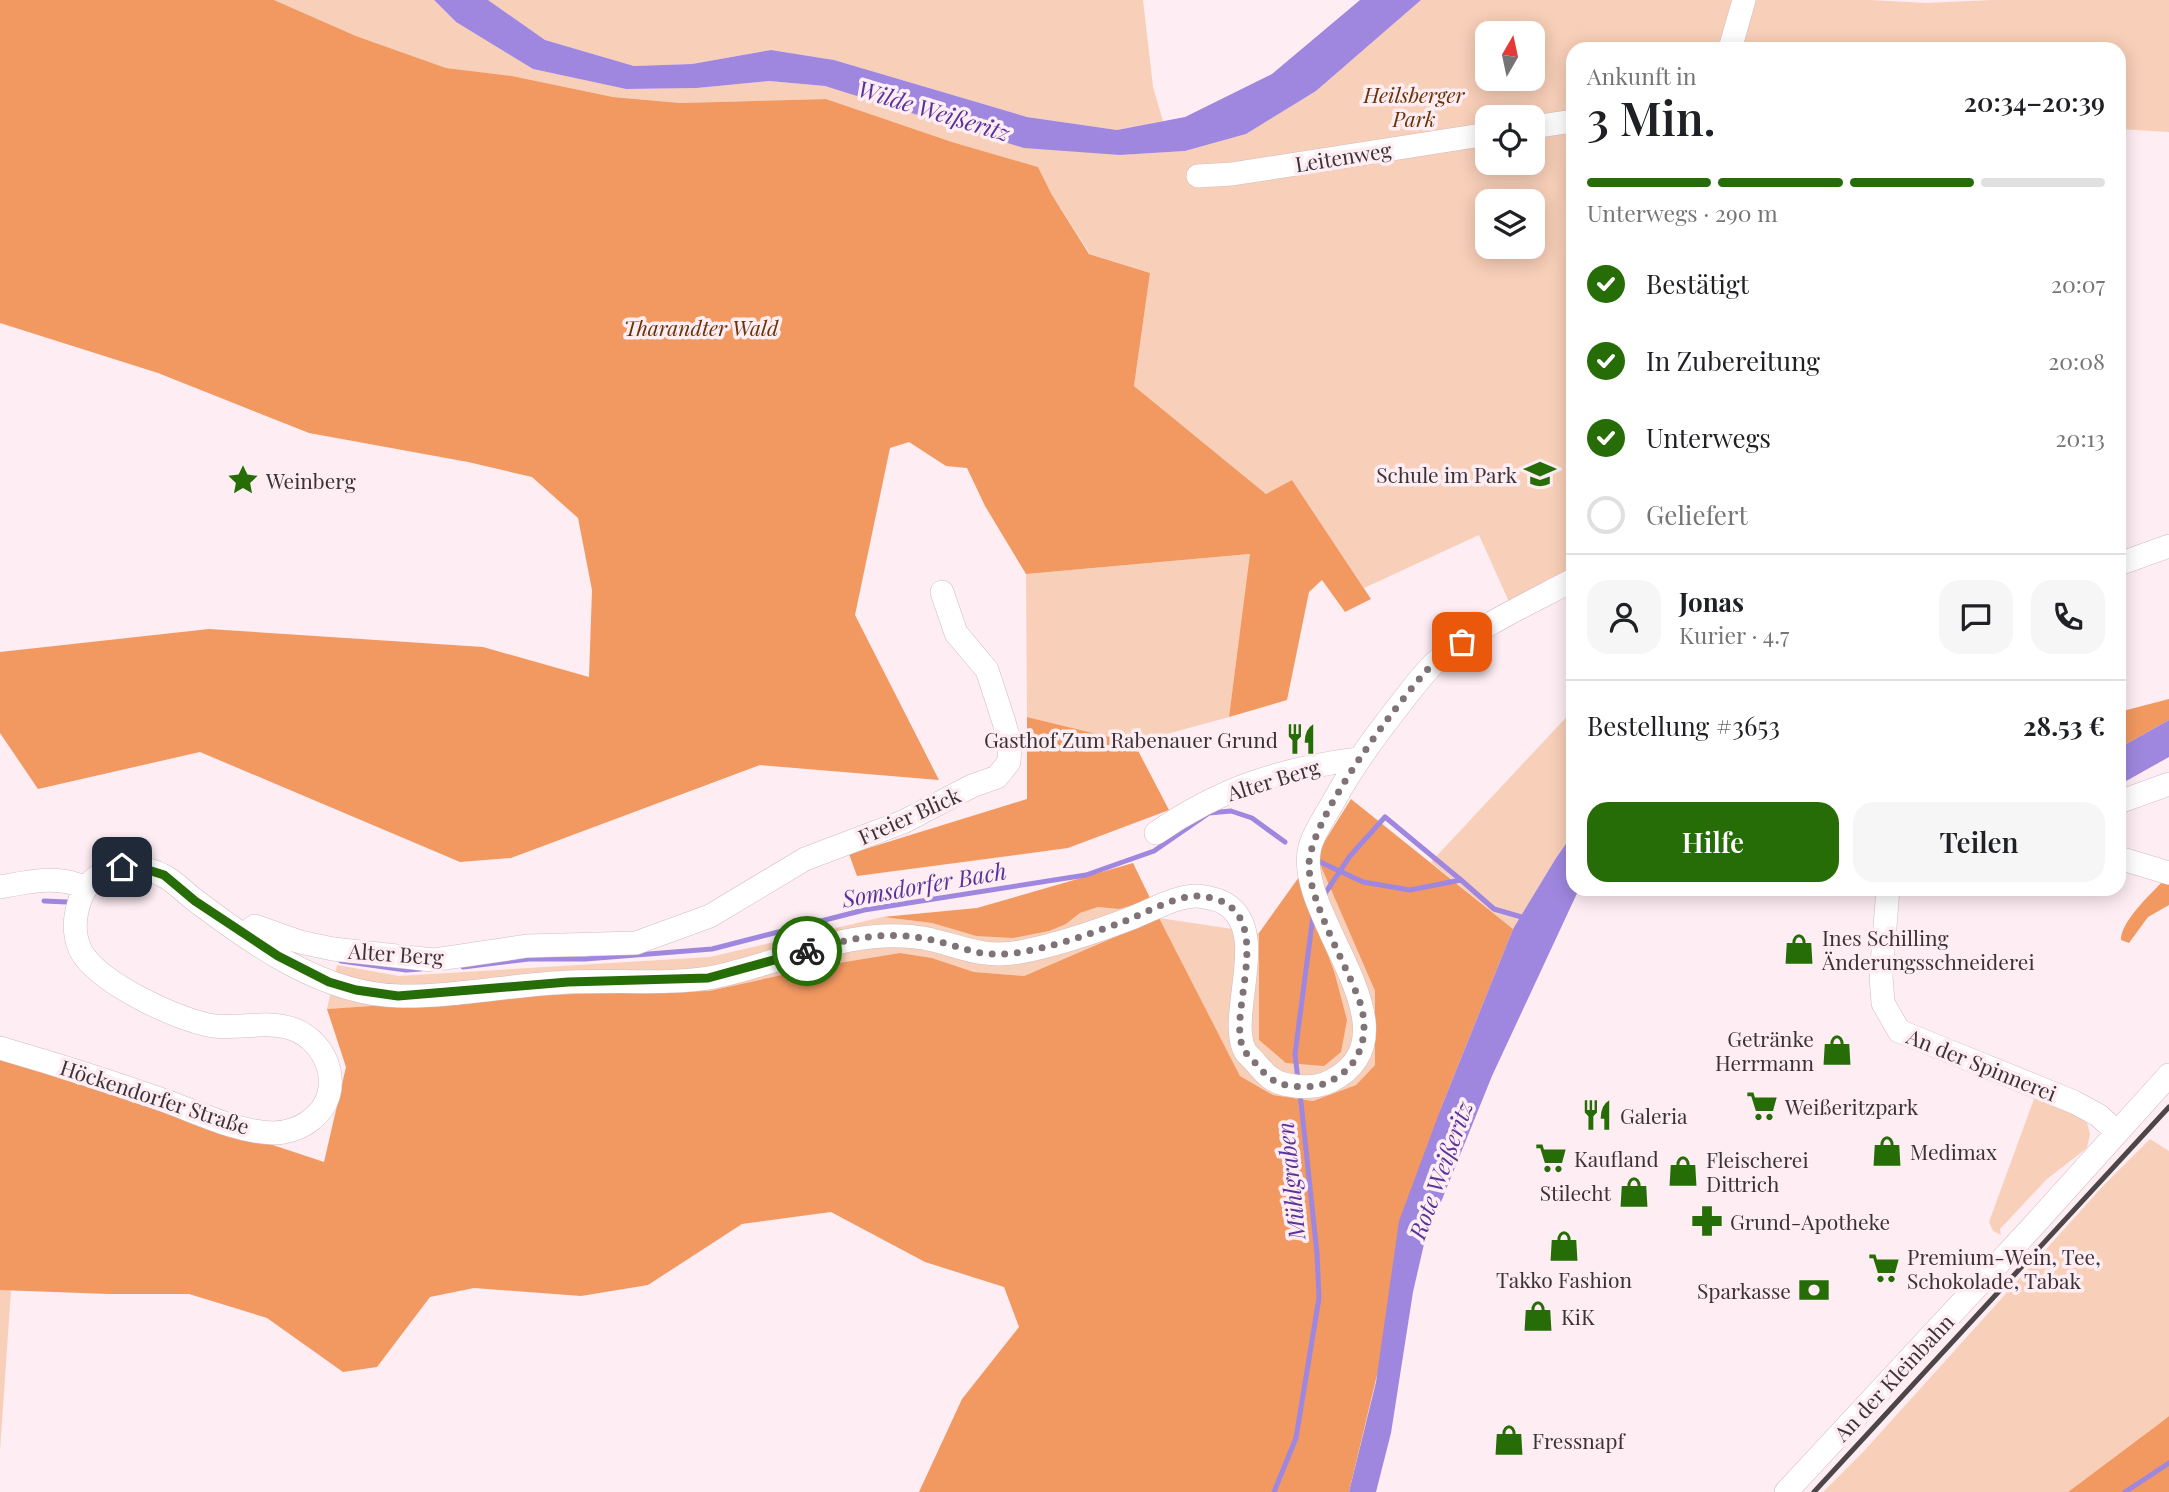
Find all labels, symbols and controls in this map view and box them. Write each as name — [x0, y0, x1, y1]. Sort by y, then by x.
north arrow — [1475, 21, 1545, 91]
map controls — [1475, 21, 1545, 259]
text: Ankunft in — [1587, 60, 1697, 91]
water label: Wilde Weißeritz — [854, 72, 1014, 148]
park label: Heilsberger Park — [1363, 80, 1465, 132]
text: 20:34–20:39 — [1964, 84, 2105, 119]
text: 3 Min. — [1587, 86, 1716, 148]
button: locate — [1475, 105, 1545, 175]
street label: Leitenweg — [1293, 135, 1393, 177]
button: layers — [1475, 189, 1545, 259]
text: Unterwegs · 290 m — [1587, 197, 1778, 228]
icon: check — [1587, 265, 1625, 303]
text: Bestätigt — [1646, 266, 1749, 301]
text: 20:07 — [2051, 268, 2105, 299]
park label: Tharandter Wald — [624, 313, 779, 341]
icon: check — [1587, 342, 1625, 380]
text: In Zubereitung — [1646, 343, 1820, 378]
text: 20:08 — [2048, 345, 2105, 376]
icon: check — [1587, 419, 1625, 457]
text: Unterwegs — [1646, 420, 1771, 455]
text: 20:13 — [2056, 422, 2105, 453]
school or university icon: Schule im Park — [1523, 457, 1557, 491]
place label: Schule im Park — [1376, 460, 1517, 488]
place icon: Weinberg — [226, 463, 260, 497]
place label: Weinberg — [265, 466, 356, 494]
text: Geliefert — [1646, 497, 1748, 532]
button: person — [1587, 580, 1661, 654]
button: chat — [1939, 580, 2013, 654]
button: phone — [2031, 580, 2105, 654]
text: Jonas — [1679, 584, 1744, 619]
pin — [1432, 612, 1492, 672]
text: Kurier · 4.7 — [1679, 619, 1789, 650]
icon: bag — [1443, 623, 1481, 661]
text: Bestellung #3653 — [1587, 708, 1780, 743]
text: 28.53 € — [2023, 708, 2105, 743]
restaurant icon: Gasthof Zum Rabenauer Grund — [1284, 722, 1318, 756]
place label: Gasthof Zum Rabenauer Grund — [984, 725, 1278, 753]
street label: Alter Berg — [1222, 752, 1323, 807]
street label: Freier Blick — [853, 780, 965, 850]
button: Hilfe — [1587, 802, 1839, 882]
button: Teilen — [1853, 802, 2105, 882]
pin — [92, 837, 152, 897]
icon: home — [103, 848, 141, 886]
water label: Somsdorfer Bach — [838, 854, 1009, 914]
courier — [772, 916, 842, 986]
place label: Ines Schilling Änderungsschneiderei — [1821, 923, 2035, 975]
icon: bike — [788, 932, 826, 970]
shop icon: Ines Schilling Änderungsschneiderei — [1782, 932, 1816, 966]
street label: Alter Berg — [346, 936, 445, 970]
street label: An der Spinnerei — [1902, 1021, 2061, 1107]
place label: Getränke Herrmann — [1715, 1024, 1814, 1076]
shop icon: Getränke Herrmann — [1820, 1033, 1854, 1067]
street label: Höckendorfer Straße — [57, 1052, 253, 1140]
supermarket icon: Weißeritzpark — [1745, 1089, 1779, 1123]
place label: Weißeritzpark — [1784, 1092, 1919, 1120]
water label: Rote Weißeritz — [1400, 1096, 1480, 1244]
restaurant icon: Galeria — [1580, 1098, 1614, 1132]
place label: Galeria — [1620, 1101, 1688, 1129]
water label: Mühlgraben — [1268, 1121, 1312, 1242]
shop icon: Medimax — [1870, 1134, 1904, 1168]
place label: Medimax — [1910, 1137, 1997, 1165]
supermarket icon: Kaufland — [1534, 1141, 1568, 1175]
place label: Kaufland — [1574, 1144, 1659, 1172]
place label: Fleischerei Dittrich — [1706, 1145, 1809, 1197]
shop icon: Fleischerei Dittrich — [1666, 1154, 1700, 1188]
shop icon: Stilecht — [1617, 1175, 1651, 1209]
place label: Stilecht — [1540, 1178, 1612, 1206]
pharmacy icon: Grund-Apotheke — [1690, 1204, 1724, 1238]
place label: Grund-Apotheke — [1730, 1207, 1890, 1235]
shop icon: Takko Fashion — [1547, 1229, 1581, 1263]
place label: Premium-Wein, Tee, Schokolade, Tabak — [1907, 1242, 2101, 1294]
supermarket icon: Premium-Wein, Tee, Schokolade, Tabak — [1867, 1251, 1901, 1285]
place label: Takko Fashion — [1496, 1265, 1632, 1293]
bank icon: Sparkasse — [1797, 1273, 1831, 1307]
place label: Sparkasse — [1697, 1276, 1791, 1304]
shop icon: KiK — [1521, 1299, 1555, 1333]
place label: KiK — [1561, 1302, 1595, 1330]
street label: An der Kleinbahn — [1826, 1307, 1959, 1447]
shop icon: Fressnapf — [1492, 1423, 1526, 1457]
place label: Fressnapf — [1532, 1426, 1626, 1454]

